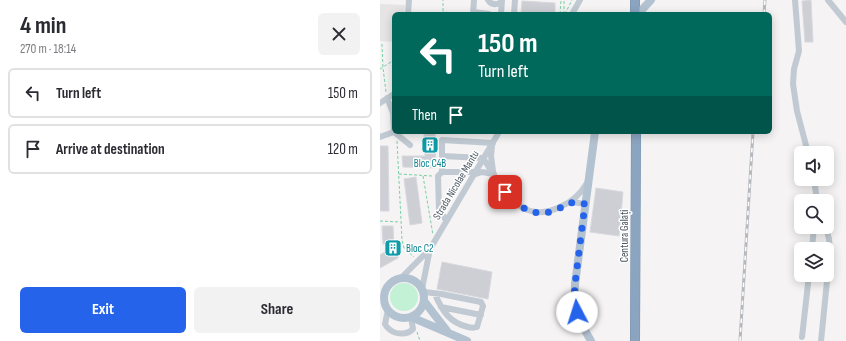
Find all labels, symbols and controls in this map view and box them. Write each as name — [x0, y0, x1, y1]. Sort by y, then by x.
text: 4 min — [20, 11, 66, 40]
button: close — [318, 13, 360, 55]
text: 150 m — [478, 27, 538, 60]
icon: left — [412, 28, 464, 80]
text: 270 m · 18:14 — [20, 41, 76, 57]
text: Turn left — [478, 61, 529, 82]
icon: left — [22, 82, 44, 104]
text: Turn left — [56, 84, 101, 103]
text: 150 m — [328, 84, 358, 103]
icon: arrive — [445, 104, 467, 126]
text: Then — [412, 106, 437, 125]
building icon: Bloc C4B — [420, 135, 440, 155]
icon: arrive — [22, 138, 44, 160]
text: Arrive at destination — [56, 140, 165, 159]
text: 120 m — [328, 140, 358, 159]
map controls — [794, 146, 834, 282]
button: sound — [794, 146, 834, 186]
street label: Strada Nicolae Mantu — [430, 148, 482, 222]
place label: Bloc C4B — [414, 157, 446, 170]
pin — [488, 175, 522, 209]
icon: arrive — [494, 181, 516, 203]
button: search — [794, 194, 834, 234]
street label: Centura Galați — [618, 210, 631, 262]
building icon: Bloc C2 — [383, 238, 403, 258]
place label: Bloc C2 — [406, 242, 434, 255]
button: layers — [794, 242, 834, 282]
button: Exit — [20, 287, 186, 333]
button: Share — [194, 287, 360, 333]
position arrow — [556, 291, 598, 333]

